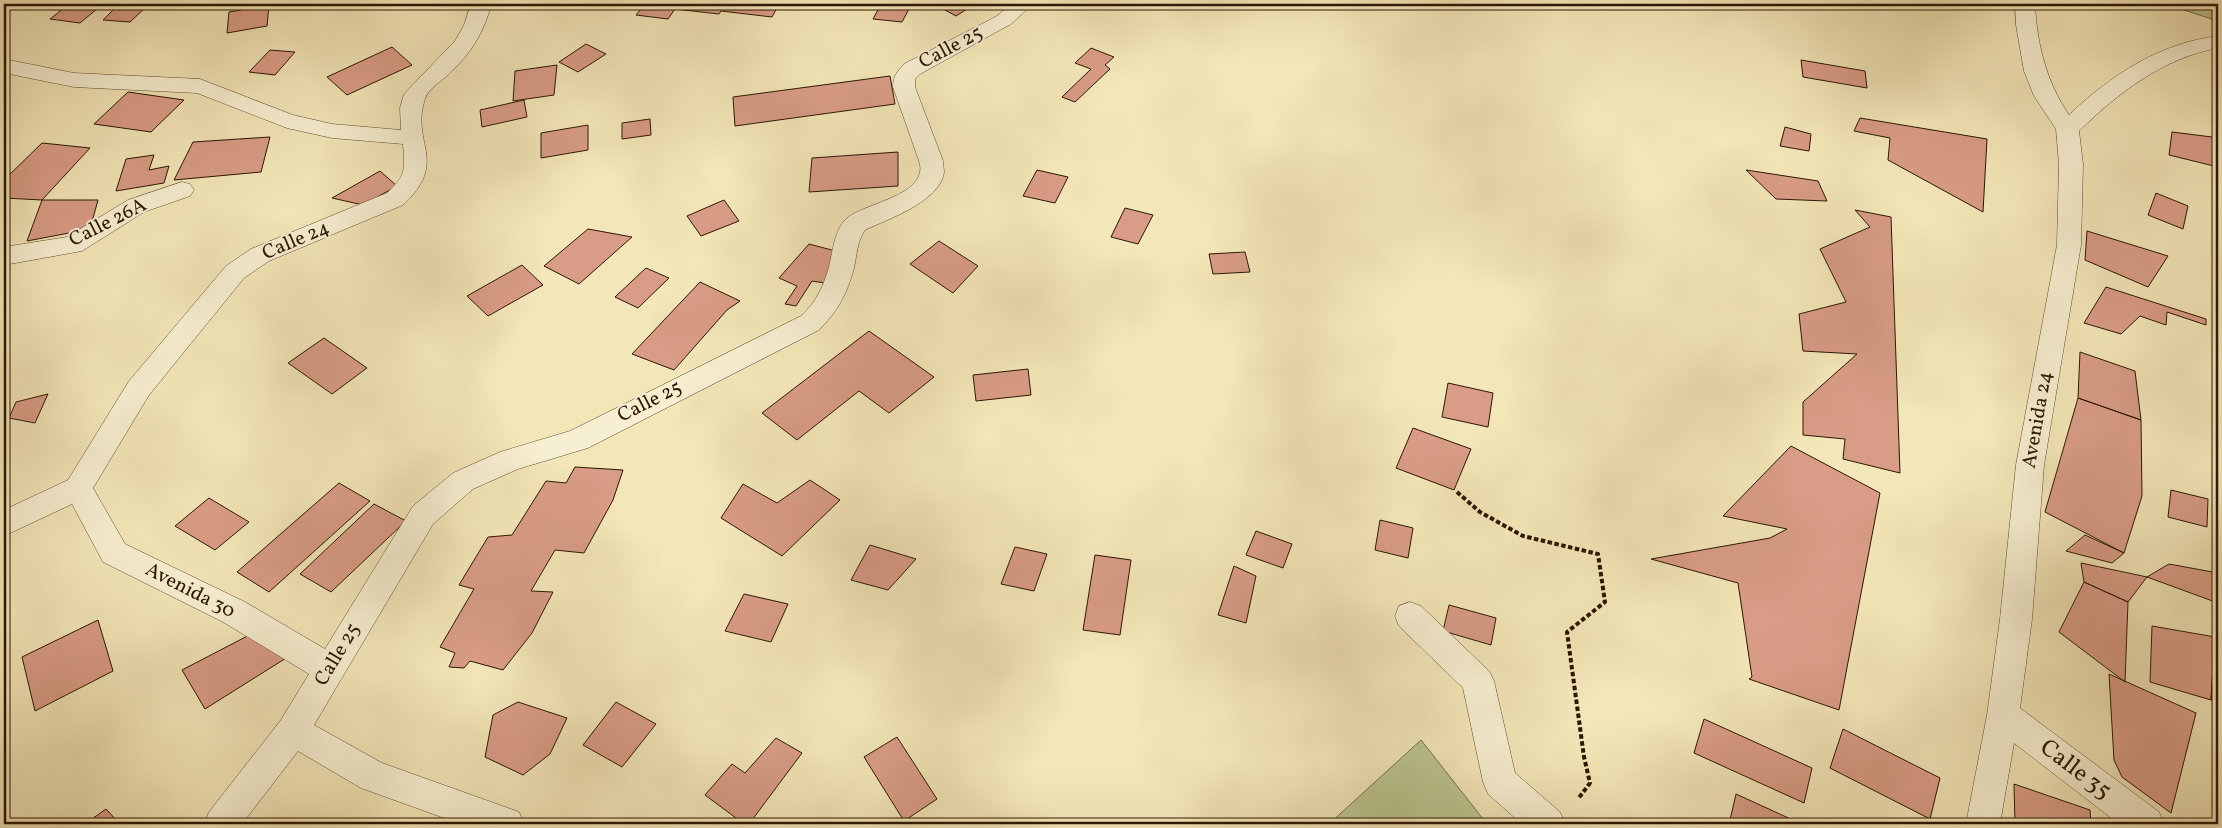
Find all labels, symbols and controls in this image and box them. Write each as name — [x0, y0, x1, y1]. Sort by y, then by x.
street label: Calle 25 — [914, 19, 988, 77]
street label: Calle 26A — [64, 192, 152, 254]
street label: Calle 24 — [258, 214, 334, 268]
street label: Avenida 24 — [2016, 369, 2060, 471]
street label: Calle 25 — [613, 374, 687, 430]
street label: Avenida 30 — [140, 556, 240, 626]
street label: Calle 25 — [308, 618, 368, 692]
street label: Calle 35 — [2032, 732, 2118, 808]

